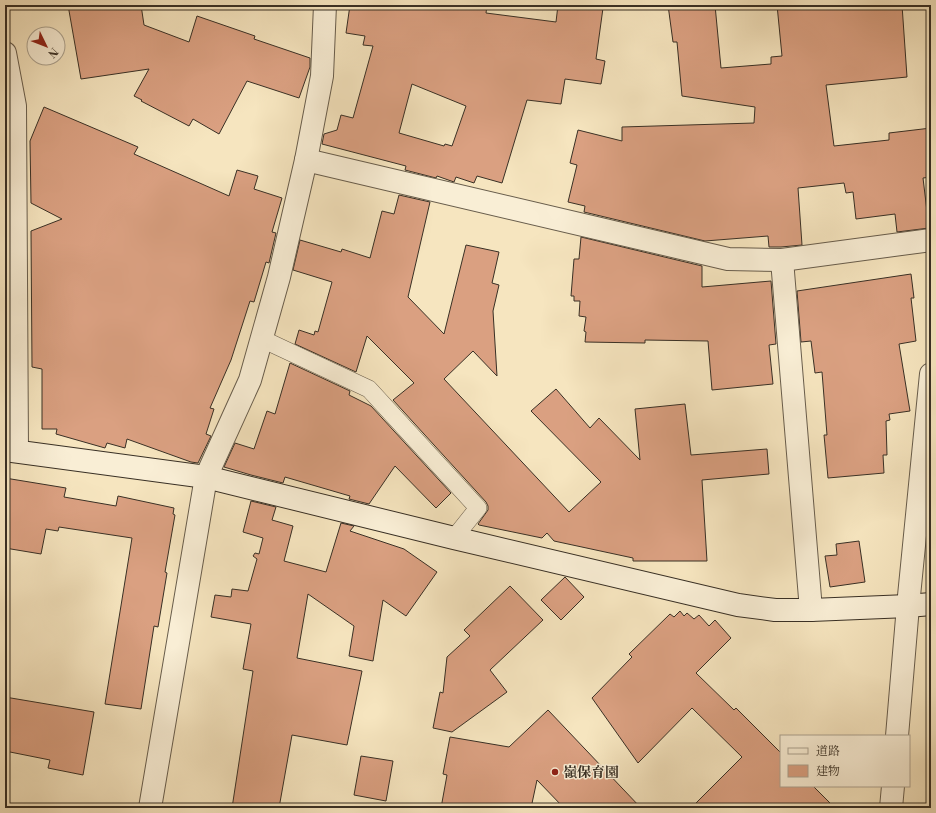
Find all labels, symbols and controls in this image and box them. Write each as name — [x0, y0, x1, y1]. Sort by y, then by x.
north arrow — [26, 26, 66, 66]
text: N — [44, 44, 61, 60]
legend — [780, 735, 910, 787]
text: 道路 — [816, 744, 840, 759]
place label: 嶺保育園 — [563, 764, 619, 782]
text: 建物 — [816, 764, 840, 779]
marker: 嶺保育園 — [550, 767, 560, 777]

